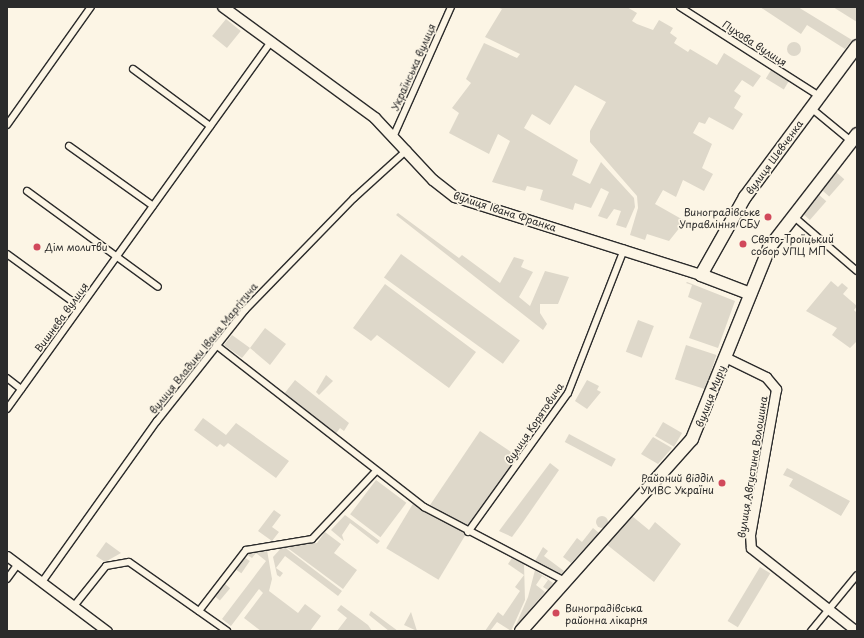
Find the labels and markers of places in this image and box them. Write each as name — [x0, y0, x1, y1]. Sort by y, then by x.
place label: Виноградівське Управління СБУ — [679, 205, 760, 228]
marker: Виноградівське Управління СБУ — [763, 212, 773, 222]
place label: Свято-Троїцький собор УПЦ МП — [751, 232, 834, 256]
marker: Свято-Троїцький собор УПЦ МП — [738, 239, 748, 249]
place label: Дім молитви — [45, 241, 108, 253]
marker: Дім молитви — [32, 242, 42, 252]
place label: Районий відділ УМВС України — [640, 471, 714, 494]
marker: Районий відділ УМВС України — [717, 478, 727, 488]
place label: Виноградівська районна лікарня — [565, 601, 648, 624]
marker: Виноградівська районна лікарня — [550, 607, 562, 619]

